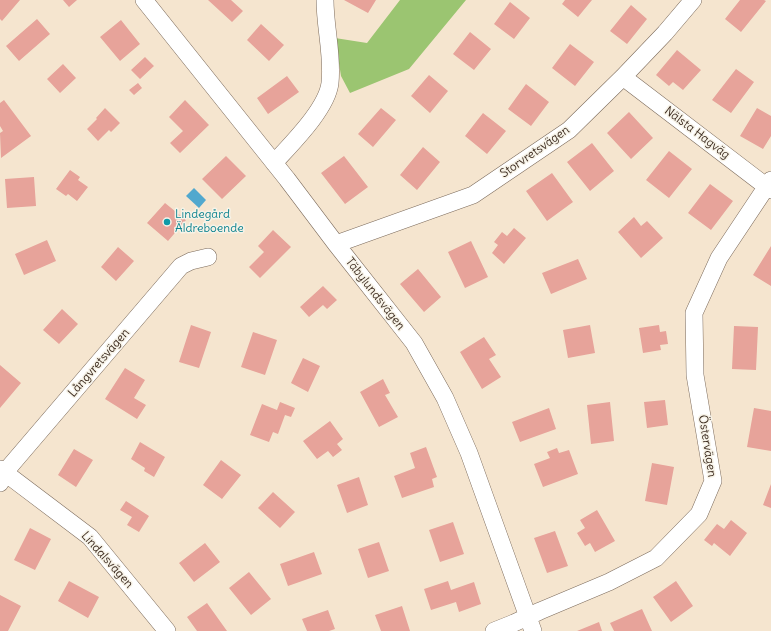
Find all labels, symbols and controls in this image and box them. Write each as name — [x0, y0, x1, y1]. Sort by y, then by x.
street label: Nälsta Hagväg — [661, 104, 733, 162]
street label: Storvretsvägen — [498, 123, 572, 181]
place label: Lindegård Äldreboende — [175, 208, 244, 236]
marker: Lindegård Äldreboende — [162, 217, 172, 227]
street label: Täbylundsvägen — [342, 255, 408, 333]
street label: Långvretsvägen — [65, 326, 133, 400]
street label: Östervägen — [695, 414, 719, 478]
street label: Lindalsvägen — [78, 529, 136, 591]

